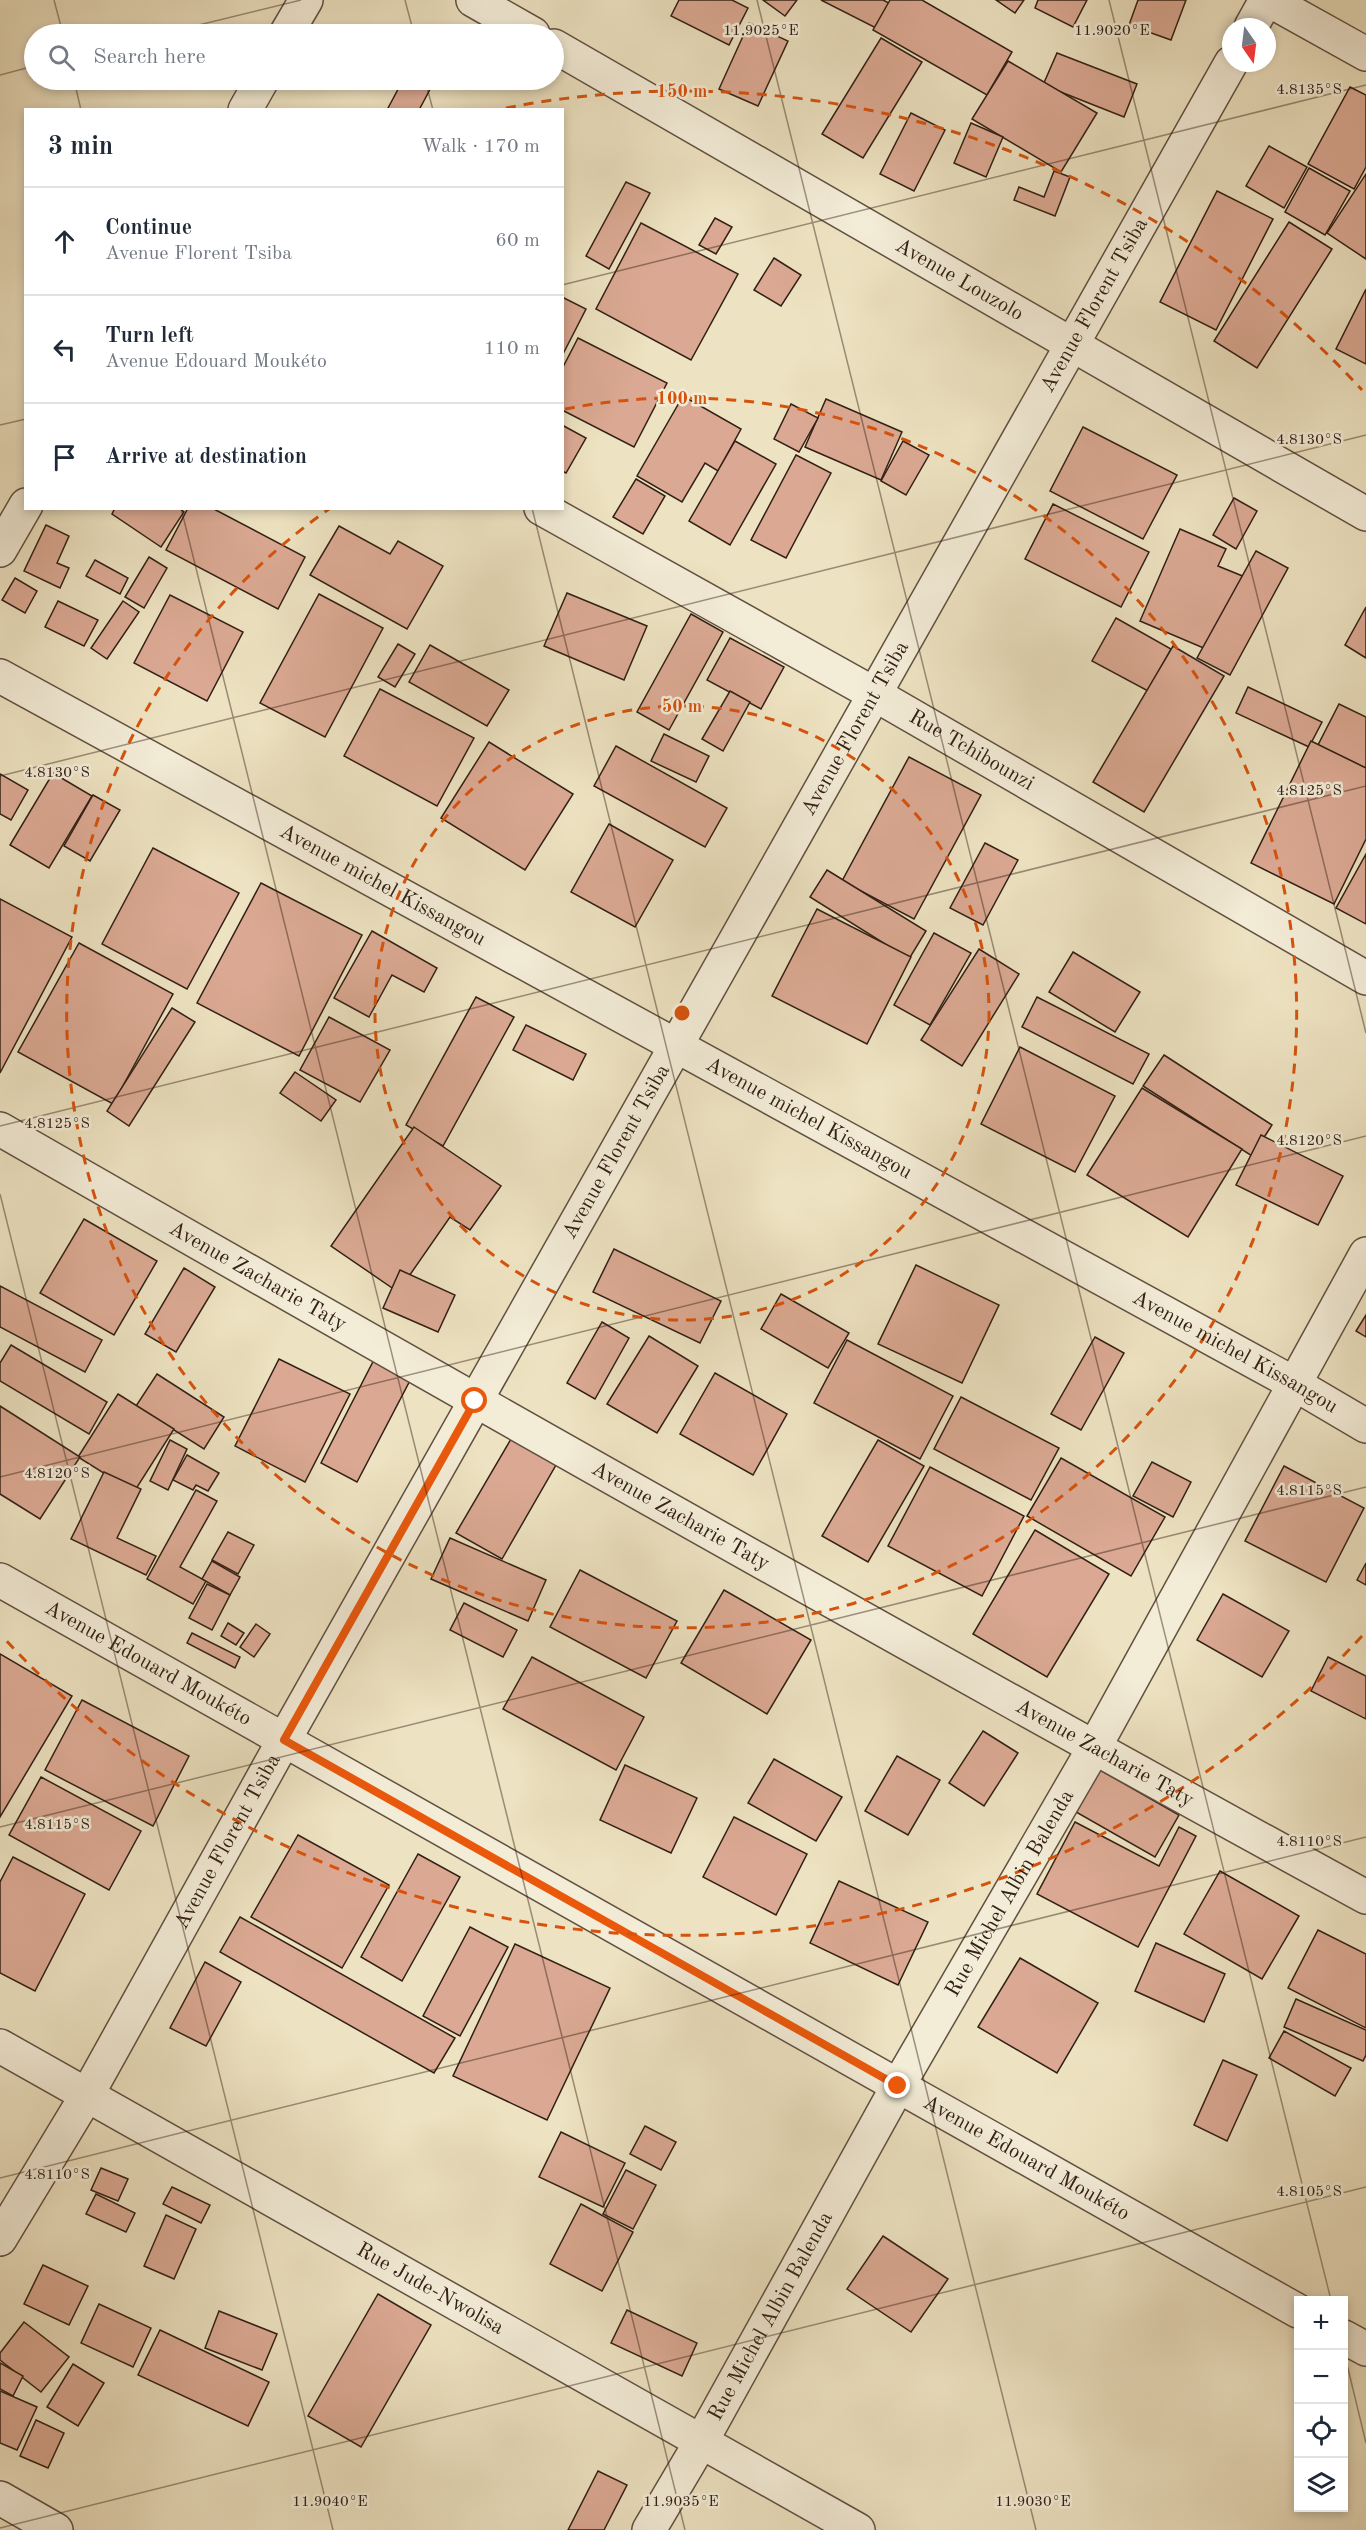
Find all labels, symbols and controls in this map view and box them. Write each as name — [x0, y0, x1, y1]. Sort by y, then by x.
north arrow — [1222, 18, 1276, 72]
search box — [24, 24, 564, 90]
text: 11.9025°E — [723, 24, 799, 39]
text: 11.9020°E — [1074, 24, 1150, 39]
icon: search — [45, 41, 78, 74]
text: Search here — [93, 46, 206, 68]
text: 150 m — [657, 83, 707, 101]
text: 4.8135°S — [1276, 83, 1342, 98]
text: 3 min — [48, 134, 113, 160]
text: Walk · 170 m — [421, 137, 540, 157]
street label: Avenue Florent Tsiba — [1037, 214, 1152, 396]
text: Continue — [105, 217, 192, 239]
icon: ahead — [48, 225, 81, 258]
text: 60 m — [495, 231, 540, 251]
street label: Avenue Louzolo — [892, 235, 1027, 325]
text: Avenue Florent Tsiba — [105, 244, 292, 264]
text: Turn left — [105, 325, 194, 347]
icon: left — [48, 333, 81, 366]
text: 110 m — [484, 339, 540, 359]
text: Avenue Edouard Moukéto — [105, 352, 327, 372]
text: 100 m — [657, 390, 707, 408]
text: 4.8130°S — [1276, 433, 1342, 448]
icon: arrive — [48, 441, 81, 474]
text: Arrive at destination — [105, 446, 307, 468]
street label: Avenue Florent Tsiba — [798, 638, 913, 819]
text: 50 m — [662, 698, 702, 716]
street label: Rue Tchibounzi — [906, 706, 1038, 794]
text: 4.8130°S — [24, 766, 90, 781]
text: 4.8125°S — [1276, 784, 1342, 799]
street label: Avenue michel Kissangou — [276, 820, 489, 950]
centre of rings — [672, 1003, 692, 1023]
street label: Avenue michel Kissangou — [702, 1054, 915, 1183]
street label: Avenue Florent Tsiba — [559, 1061, 674, 1242]
text: 4.8125°S — [24, 1117, 90, 1132]
text: 4.8120°S — [1276, 1134, 1342, 1149]
street label: Avenue Zacharie Taty — [166, 1218, 350, 1335]
street label: Avenue michel Kissangou — [1129, 1287, 1341, 1417]
route start — [461, 1387, 487, 1413]
street label: Avenue Zacharie Taty — [588, 1458, 773, 1574]
text: 4.8120°S — [24, 1467, 90, 1482]
text: 4.8115°S — [1276, 1484, 1342, 1499]
street label: Avenue Edouard Moukéto — [41, 1597, 255, 1730]
street label: Avenue Zacharie Taty — [1012, 1695, 1198, 1811]
street label: Avenue Florent Tsiba — [171, 1751, 285, 1933]
street label: Rue Michel Albin Balenda — [942, 1786, 1078, 2000]
text: 4.8115°S — [24, 1818, 90, 1833]
text: 4.8110°S — [1276, 1835, 1342, 1850]
route end — [884, 2072, 910, 2098]
street label: Avenue Edouard Moukéto — [920, 2092, 1133, 2224]
text: 4.8110°S — [24, 2168, 90, 2183]
text: 4.8105°S — [1276, 2185, 1342, 2200]
street label: Rue Michel Albin Balenda — [704, 2208, 837, 2424]
street label: Rue Jude-Nwolisa — [353, 2239, 508, 2339]
map controls — [1294, 2296, 1348, 2512]
button: + — [1294, 2296, 1348, 2350]
button: − — [1294, 2350, 1348, 2404]
button: locate — [1294, 2404, 1348, 2458]
button: layers — [1294, 2458, 1348, 2512]
text: 11.9040°E — [292, 2495, 368, 2510]
text: 11.9035°E — [643, 2495, 719, 2510]
text: 11.9030°E — [995, 2495, 1071, 2510]

